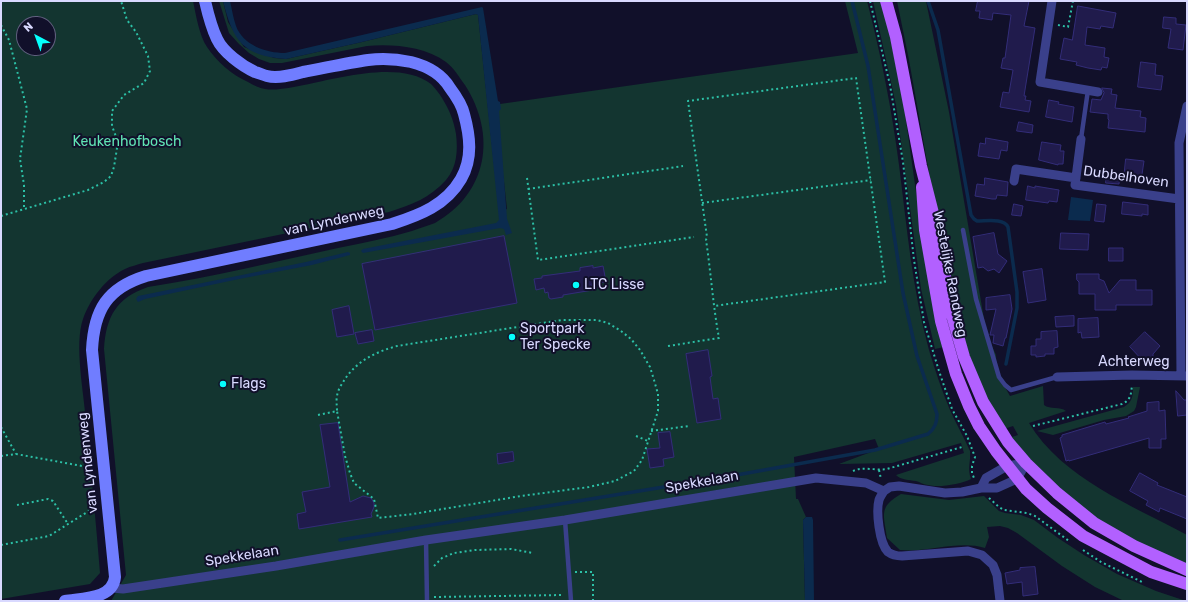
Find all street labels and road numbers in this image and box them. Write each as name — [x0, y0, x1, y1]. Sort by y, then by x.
street label: Dubbelhoven — [1082, 163, 1170, 191]
street label: van Lyndenweg — [283, 202, 385, 240]
street label: Westelijke Randweg — [929, 209, 971, 339]
street label: Achterweg — [1098, 354, 1170, 370]
street label: van Lyndenweg — [74, 412, 102, 514]
street label: Spekkelaan — [664, 467, 740, 497]
street label: Spekkelaan — [204, 542, 280, 570]

